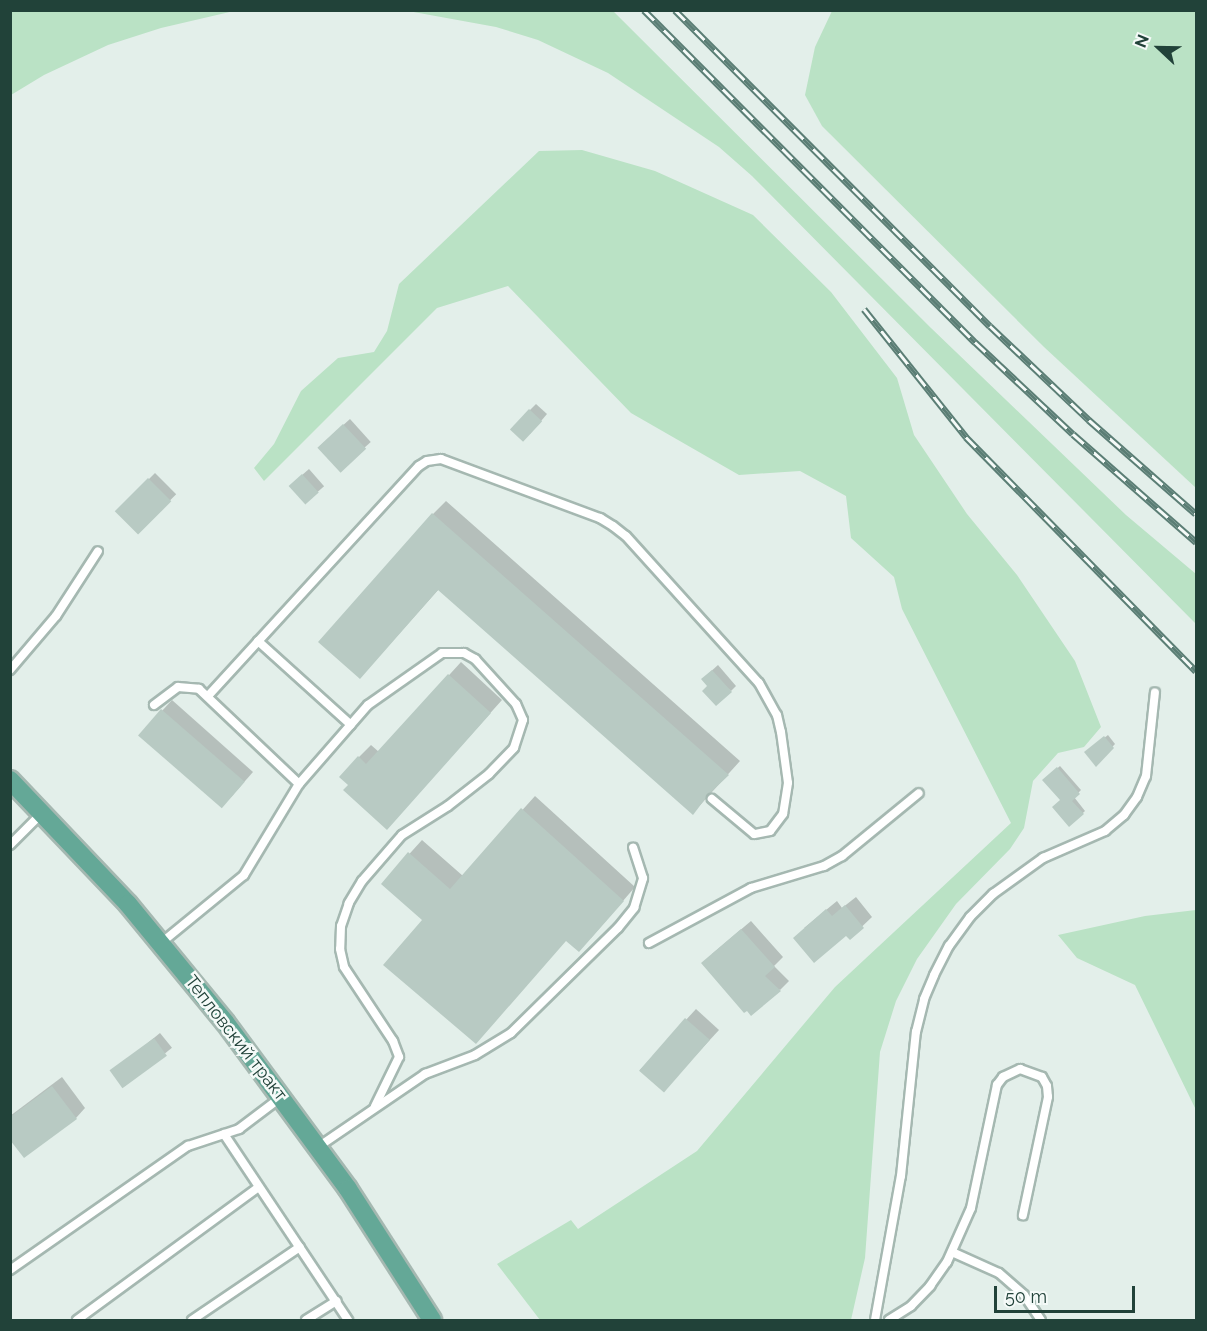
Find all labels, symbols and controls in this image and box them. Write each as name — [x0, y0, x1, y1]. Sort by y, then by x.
north arrow — [1129, 18, 1189, 78]
text: N — [1131, 32, 1153, 50]
street label: Тепловский тракт — [180, 971, 292, 1105]
scale bar — [997, 1274, 1138, 1312]
text: 50 m — [1005, 1286, 1047, 1307]

